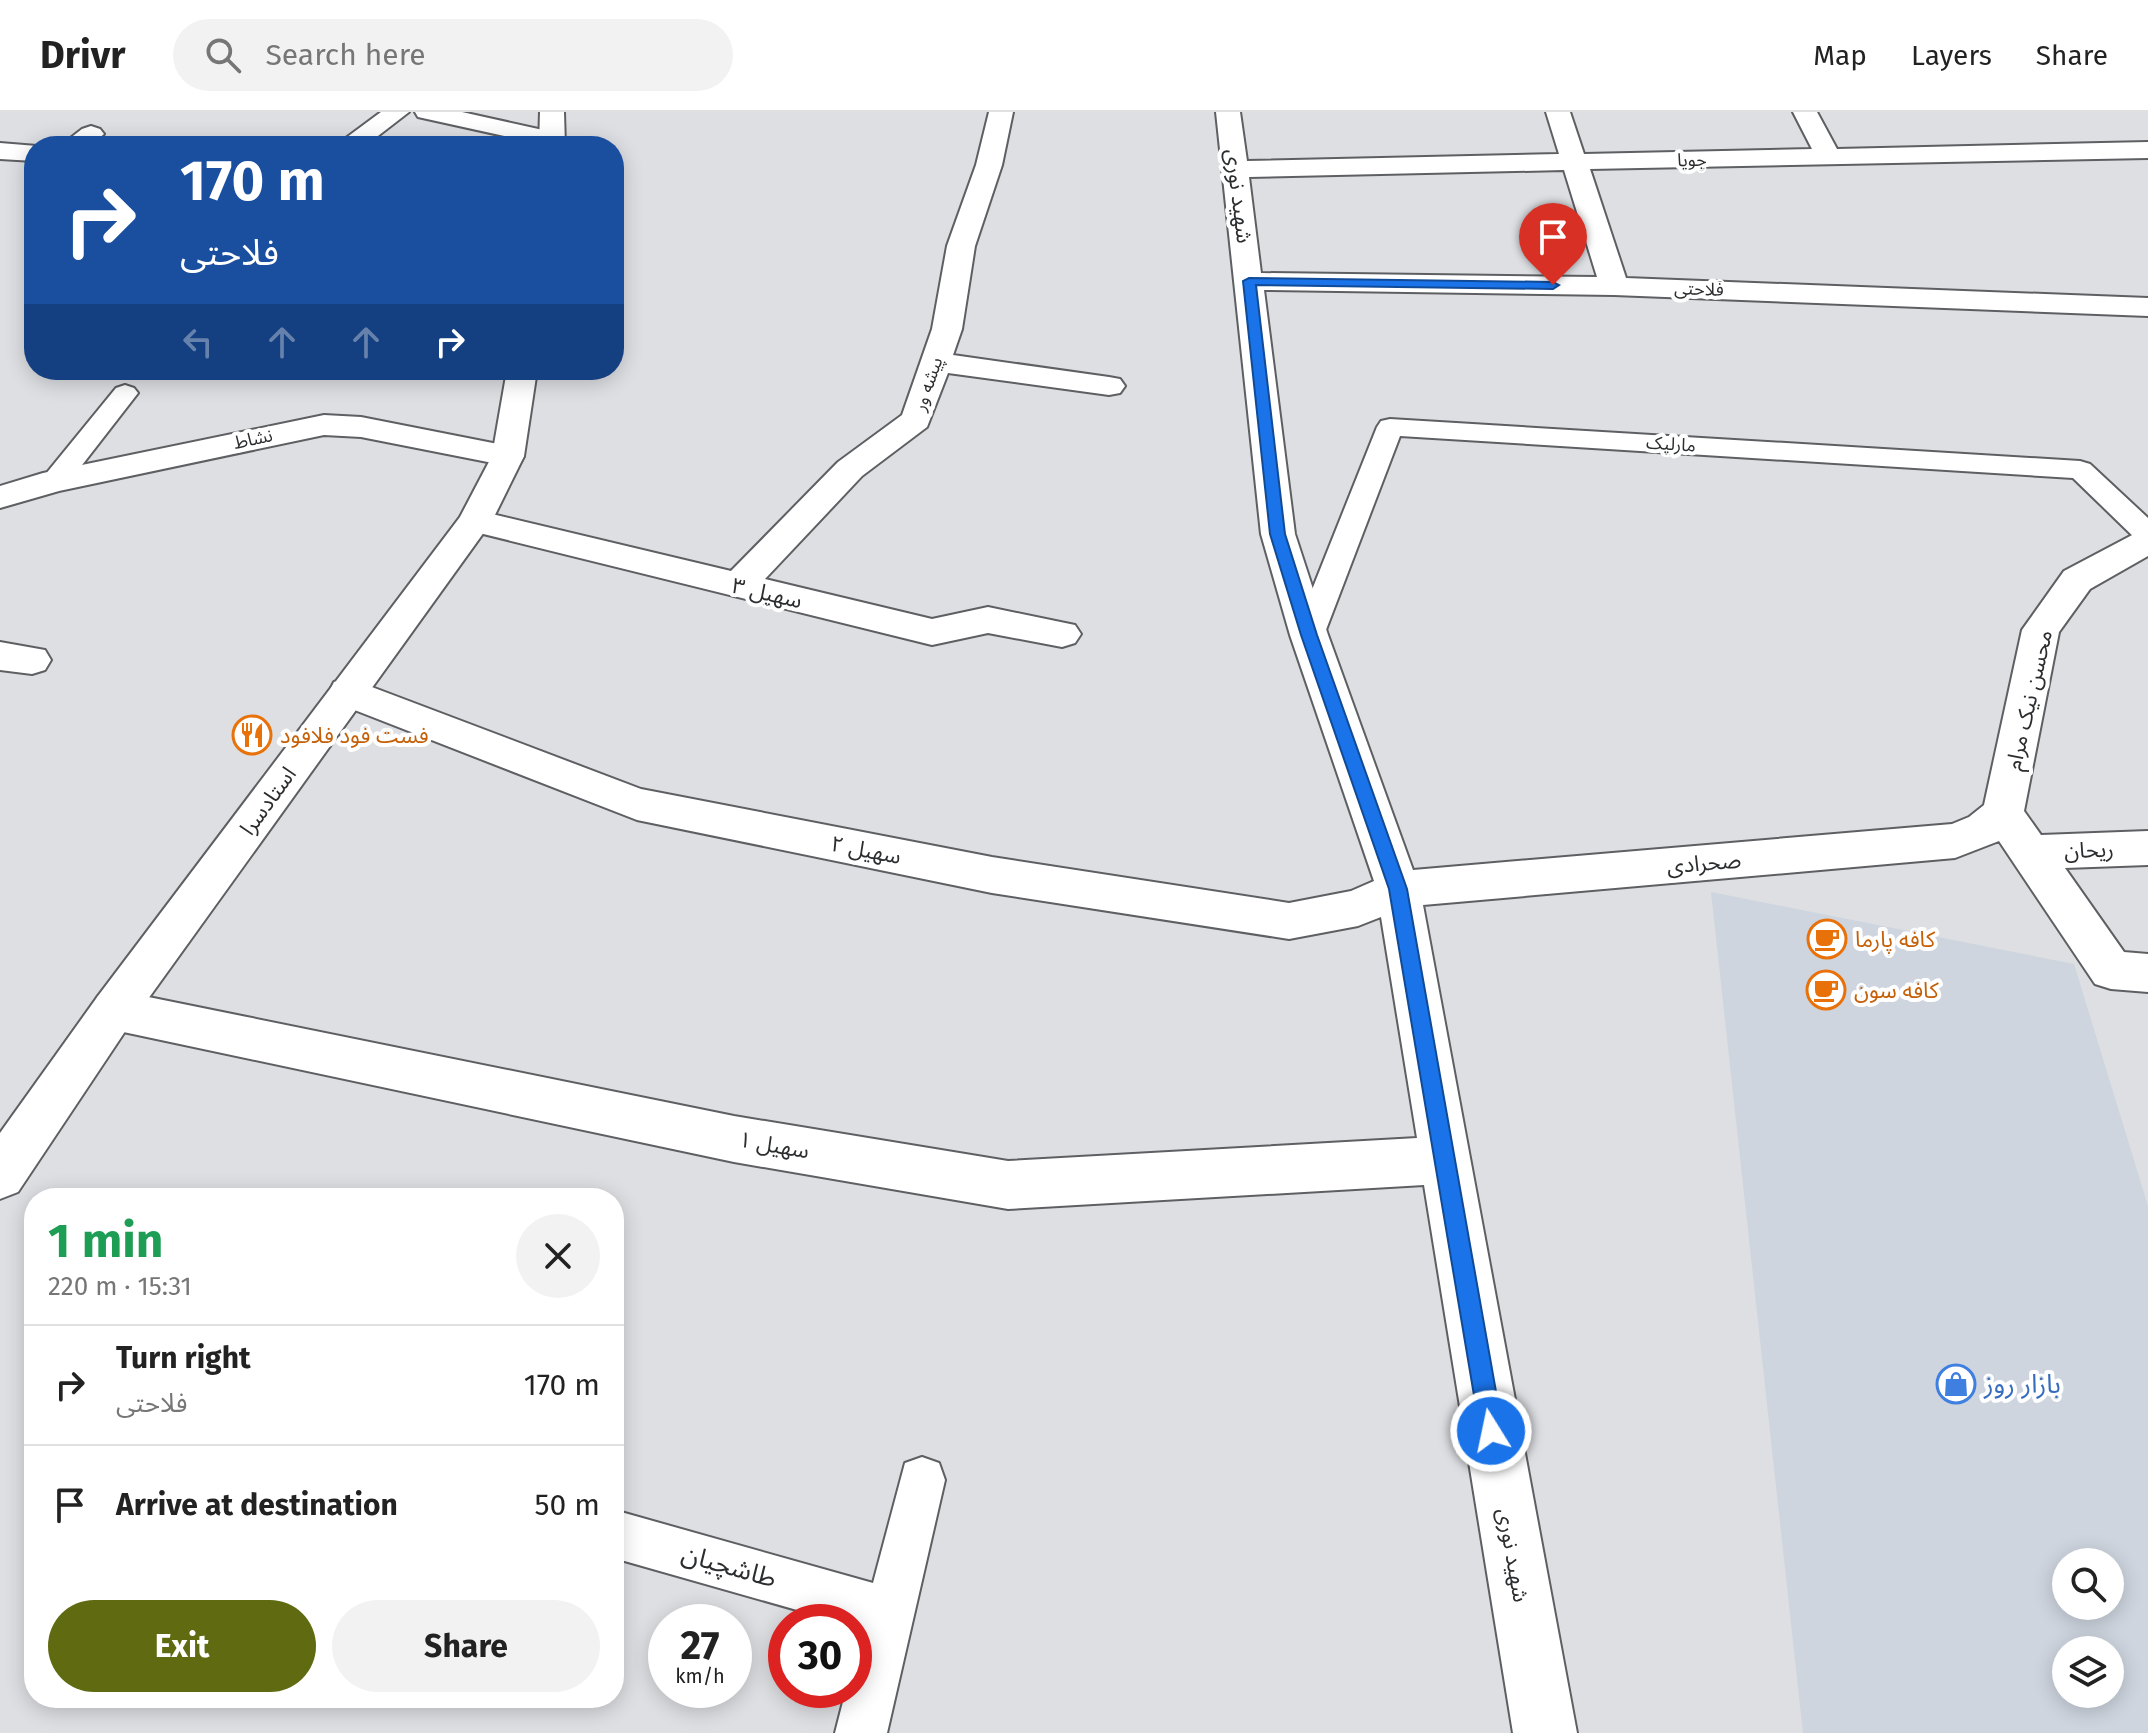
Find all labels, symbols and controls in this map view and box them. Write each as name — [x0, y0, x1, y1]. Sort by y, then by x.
search box — [173, 19, 733, 91]
text: Drivr — [40, 32, 125, 78]
icon: search — [201, 33, 245, 77]
text: Search here — [265, 37, 426, 73]
text: Map — [1813, 39, 1867, 72]
text: Layers — [1911, 39, 1992, 72]
text: Share — [2036, 39, 2108, 72]
street label: شهید نوری — [1220, 147, 1258, 245]
text: 170 m — [180, 148, 325, 215]
street label: جویا — [1677, 149, 1707, 171]
icon: right — [48, 168, 152, 272]
pin — [1519, 203, 1587, 285]
icon: arrive — [1531, 215, 1575, 259]
text: فلاحتی — [180, 231, 279, 275]
street label: فلاحتی — [1674, 277, 1724, 301]
icon: left — [176, 320, 220, 364]
icon: ahead — [260, 320, 304, 364]
icon: ahead — [344, 320, 388, 364]
icon: right — [428, 320, 472, 364]
street label: پیشه ور — [908, 354, 948, 415]
street label: نشاط — [231, 424, 275, 454]
street label: مارلیک — [1645, 431, 1697, 457]
street label: سهیل ۳ — [729, 572, 805, 614]
street label: محسن نیک مرام — [2000, 627, 2061, 773]
restaurant icon: فست فود فلافود — [231, 714, 273, 756]
place label: فست فود فلافود — [280, 722, 429, 749]
street label: استادسرا — [234, 761, 302, 841]
street label: سهیل ۲ — [829, 830, 903, 870]
street label: ریحان — [2064, 836, 2114, 864]
street label: صحرادی — [1666, 846, 1742, 880]
cafe icon: کافه پارما — [1806, 918, 1848, 960]
place label: کافه پارما — [1855, 926, 1936, 954]
cafe icon: کافه سون — [1805, 969, 1847, 1011]
place label: کافه سون — [1854, 977, 1939, 1004]
street label: سهیل ۱ — [737, 1126, 811, 1164]
text: 1 min — [48, 1212, 163, 1270]
button: close — [516, 1214, 600, 1298]
text: 220 m · 15:31 — [48, 1271, 192, 1302]
text: Turn right — [116, 1340, 251, 1376]
icon: right — [48, 1363, 92, 1407]
shop icon: بازار روز — [1935, 1363, 1977, 1405]
text: 170 m — [524, 1367, 600, 1403]
place label: بازار روز — [1983, 1369, 2061, 1400]
text: فلاحتی — [116, 1388, 187, 1419]
position arrow — [1449, 1389, 1533, 1473]
icon: arrive — [48, 1483, 92, 1527]
text: Arrive at destination — [116, 1487, 398, 1523]
text: 50 m — [535, 1487, 600, 1523]
street label: شهید نوری — [1491, 1506, 1535, 1604]
street label: طاشچیان — [678, 1538, 780, 1595]
map controls — [2052, 1548, 2124, 1708]
button: search — [2052, 1548, 2124, 1620]
button: Exit — [48, 1600, 316, 1692]
button: Share — [332, 1600, 600, 1692]
speed limit sign: 30 — [768, 1604, 872, 1708]
text: 27 — [681, 1622, 720, 1670]
button: layers — [2052, 1636, 2124, 1708]
text: km/h — [675, 1664, 725, 1688]

